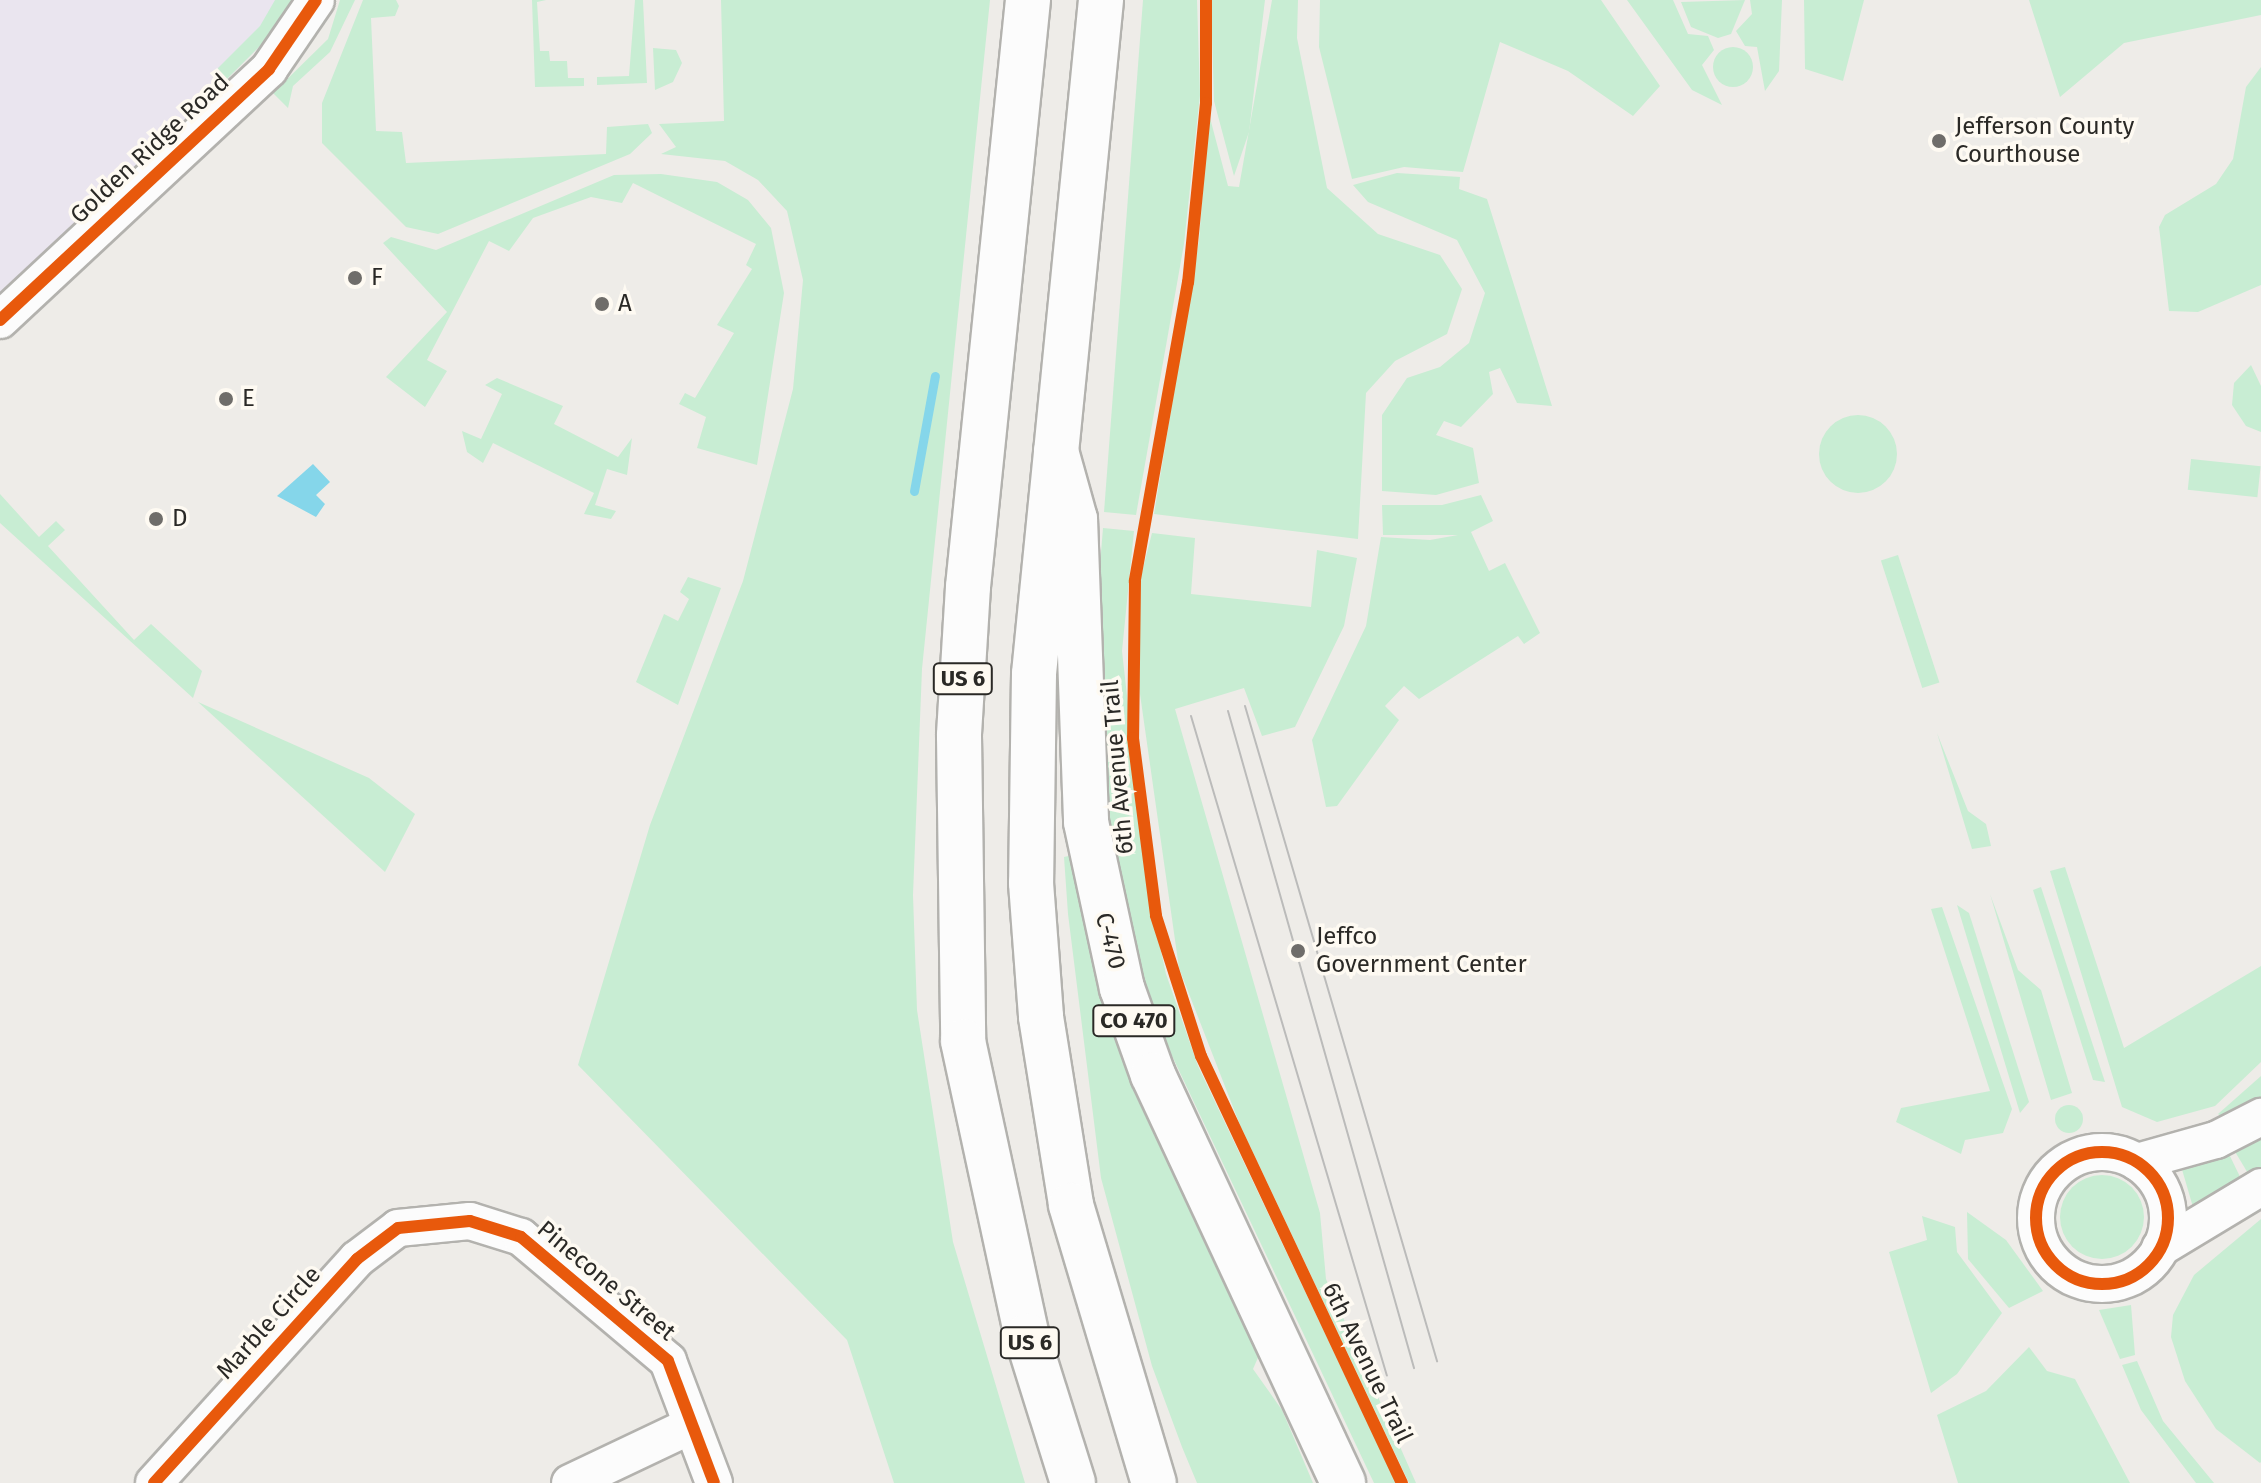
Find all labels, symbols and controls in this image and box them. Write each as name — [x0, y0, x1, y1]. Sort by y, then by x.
street label: Golden Ridge Road — [65, 68, 235, 230]
place label: Jefferson County Courthouse — [1955, 113, 2134, 169]
marker: Jefferson County Courthouse — [1930, 132, 1948, 150]
place label: F — [371, 264, 383, 292]
marker: F — [346, 269, 364, 287]
place label: A — [618, 290, 632, 318]
marker: A — [593, 295, 611, 313]
place label: E — [242, 385, 255, 413]
marker: E — [217, 390, 235, 408]
place label: D — [172, 505, 187, 533]
marker: D — [147, 510, 165, 528]
road number: US 6 — [931, 661, 995, 697]
street label: 6th Avenue Trail — [1096, 679, 1140, 855]
street label: C-470 — [1089, 910, 1131, 972]
place label: Jeffco Government Center — [1316, 923, 1527, 979]
marker: Jeffco Government Center — [1287, 940, 1309, 962]
road number: CO 470 — [1092, 1003, 1176, 1039]
street label: Pinecone Street — [531, 1215, 681, 1347]
street label: Marble Circle — [211, 1261, 327, 1385]
street label: 6th Avenue Trail — [1316, 1278, 1418, 1448]
road number: US 6 — [998, 1325, 1062, 1361]

